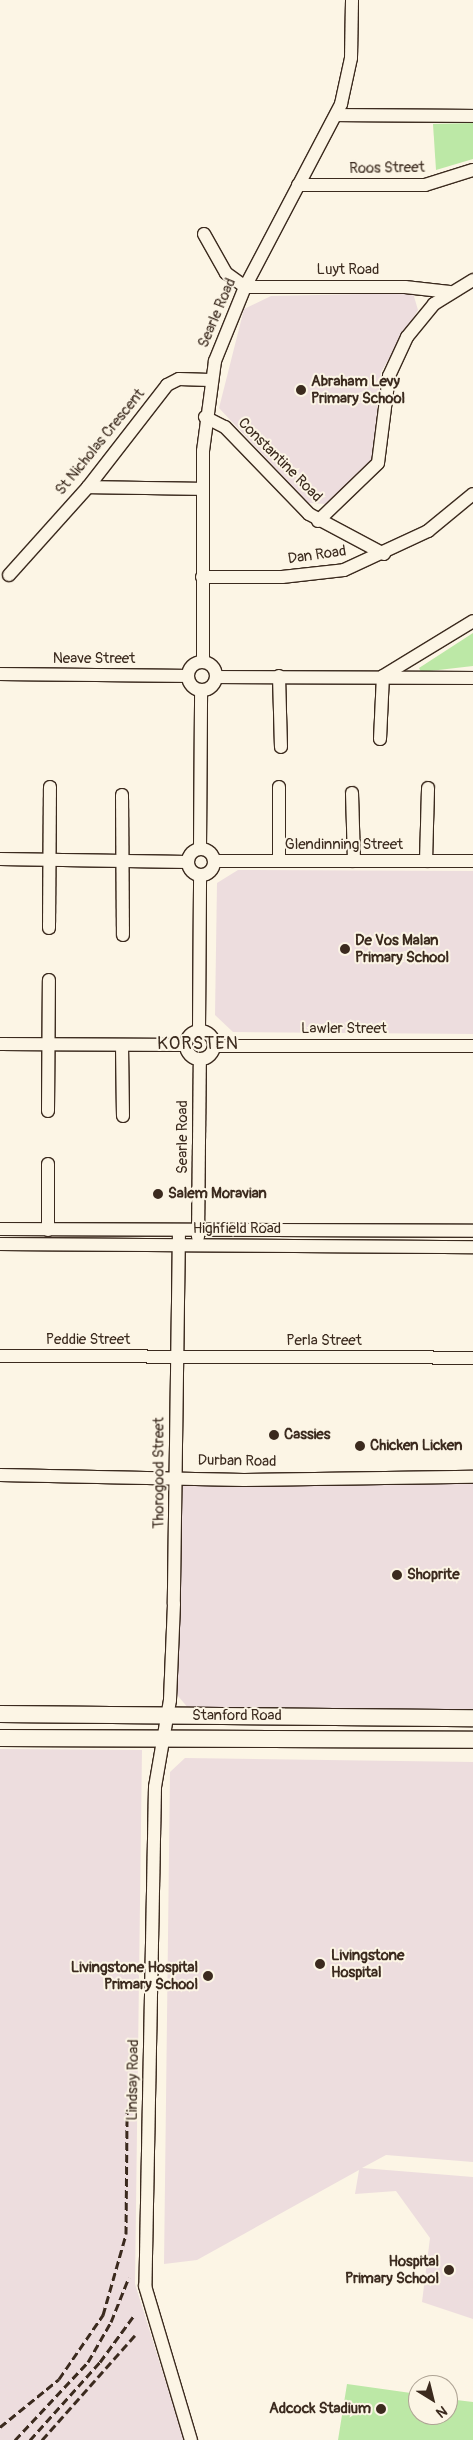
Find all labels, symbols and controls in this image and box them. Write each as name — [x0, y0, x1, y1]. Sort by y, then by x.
street label: Roos Street — [349, 158, 425, 178]
street label: Luyt Road — [317, 261, 379, 279]
street label: Searle Road — [194, 276, 240, 350]
place label: Abraham Levy Primary School — [311, 372, 405, 407]
marker: Abraham Levy Primary School — [295, 384, 307, 396]
street label: St Nicholas Crescent — [52, 385, 148, 499]
street label: Constantine Road — [234, 414, 326, 506]
street label: Dan Road — [287, 542, 347, 568]
street label: Neave Street — [53, 650, 135, 668]
street label: Glendinning Street — [285, 836, 403, 854]
place label: De Vos Malan Primary School — [355, 931, 449, 966]
marker: De Vos Malan Primary School — [339, 943, 351, 955]
street label: Lawler Street — [301, 1020, 387, 1038]
district label: KORSTEN — [156, 1033, 240, 1055]
street label: Searle Road — [174, 1100, 192, 1174]
place label: Salem Moravian — [168, 1185, 267, 1203]
marker: Salem Moravian — [152, 1188, 164, 1200]
street label: Highfield Road — [193, 1220, 281, 1238]
street label: Peddie Street — [46, 1331, 130, 1349]
street label: Perla Street — [286, 1332, 362, 1350]
street label: Thorogood Street — [150, 1417, 168, 1529]
place label: Cassies — [284, 1426, 330, 1444]
marker: Cassies — [268, 1429, 280, 1441]
place label: Chicken Licken — [370, 1437, 462, 1455]
marker: Chicken Licken — [354, 1440, 366, 1452]
street label: Durban Road — [197, 1451, 277, 1471]
place label: Shoprite — [407, 1566, 460, 1584]
marker: Shoprite — [391, 1569, 403, 1581]
street label: Stanford Road — [192, 1707, 282, 1725]
place label: Livingstone Hospital — [331, 1946, 404, 1981]
marker: Livingstone Hospital — [313, 1957, 327, 1971]
place label: Livingstone Hospital Primary School — [71, 1958, 198, 1993]
marker: Livingstone Hospital Primary School — [202, 1970, 214, 1982]
street label: Lindsay Road — [123, 2039, 143, 2121]
place label: Hospital Primary School — [345, 2252, 439, 2287]
marker: Hospital Primary School — [443, 2264, 455, 2276]
north arrow — [408, 2375, 458, 2425]
place label: Adcock Stadium — [269, 2400, 371, 2418]
text: N — [433, 2402, 450, 2421]
marker: Adcock Stadium — [375, 2403, 387, 2415]

